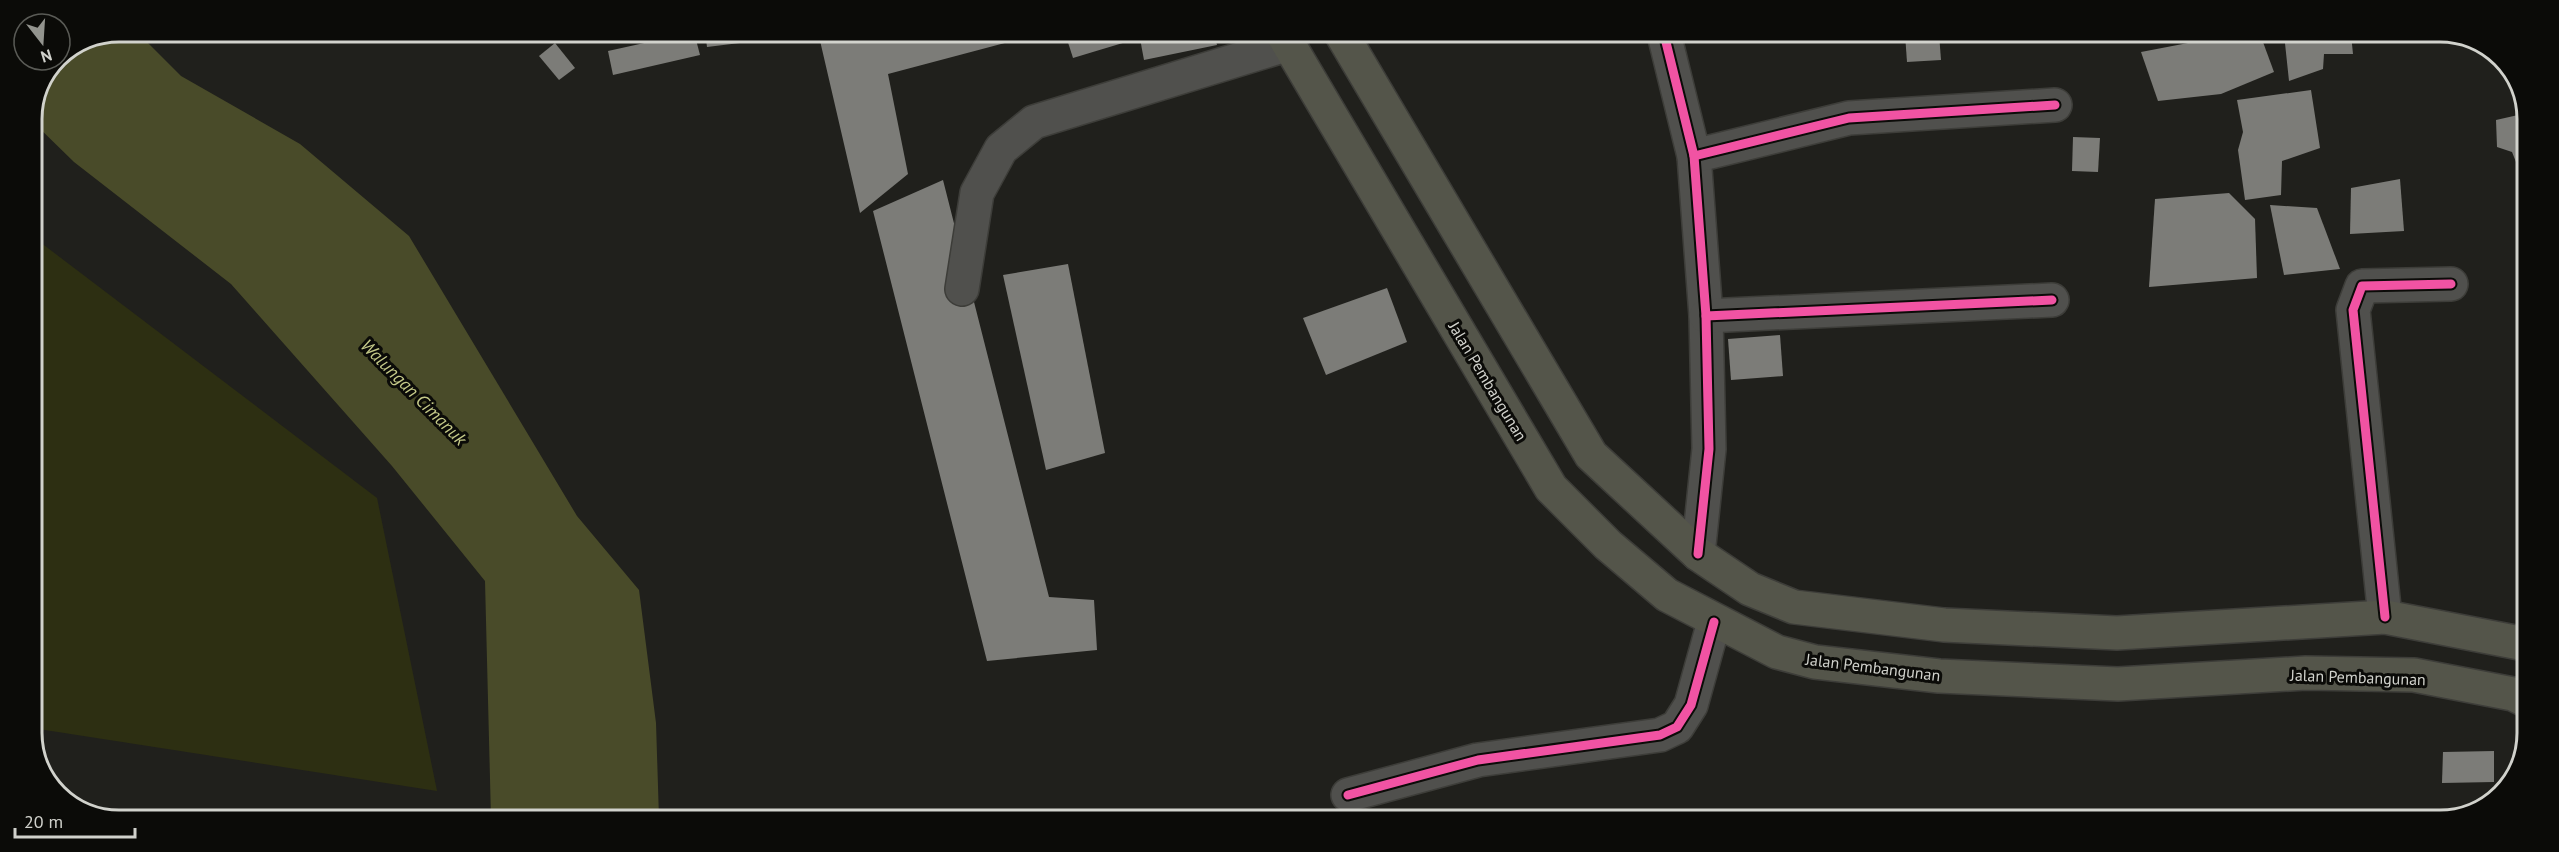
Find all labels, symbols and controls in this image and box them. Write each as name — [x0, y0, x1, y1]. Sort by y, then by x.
north arrow — [12, 12, 72, 72]
text: N — [38, 45, 54, 67]
street label: Jalan Pembangunan — [1444, 317, 1532, 444]
water label: Walungan Cimanuk — [356, 334, 473, 451]
street label: Jalan Pembangunan — [1803, 649, 1942, 685]
street label: Jalan Pembangunan — [2289, 665, 2426, 689]
scale bar — [15, 801, 135, 839]
text: 20 m — [24, 810, 63, 833]

